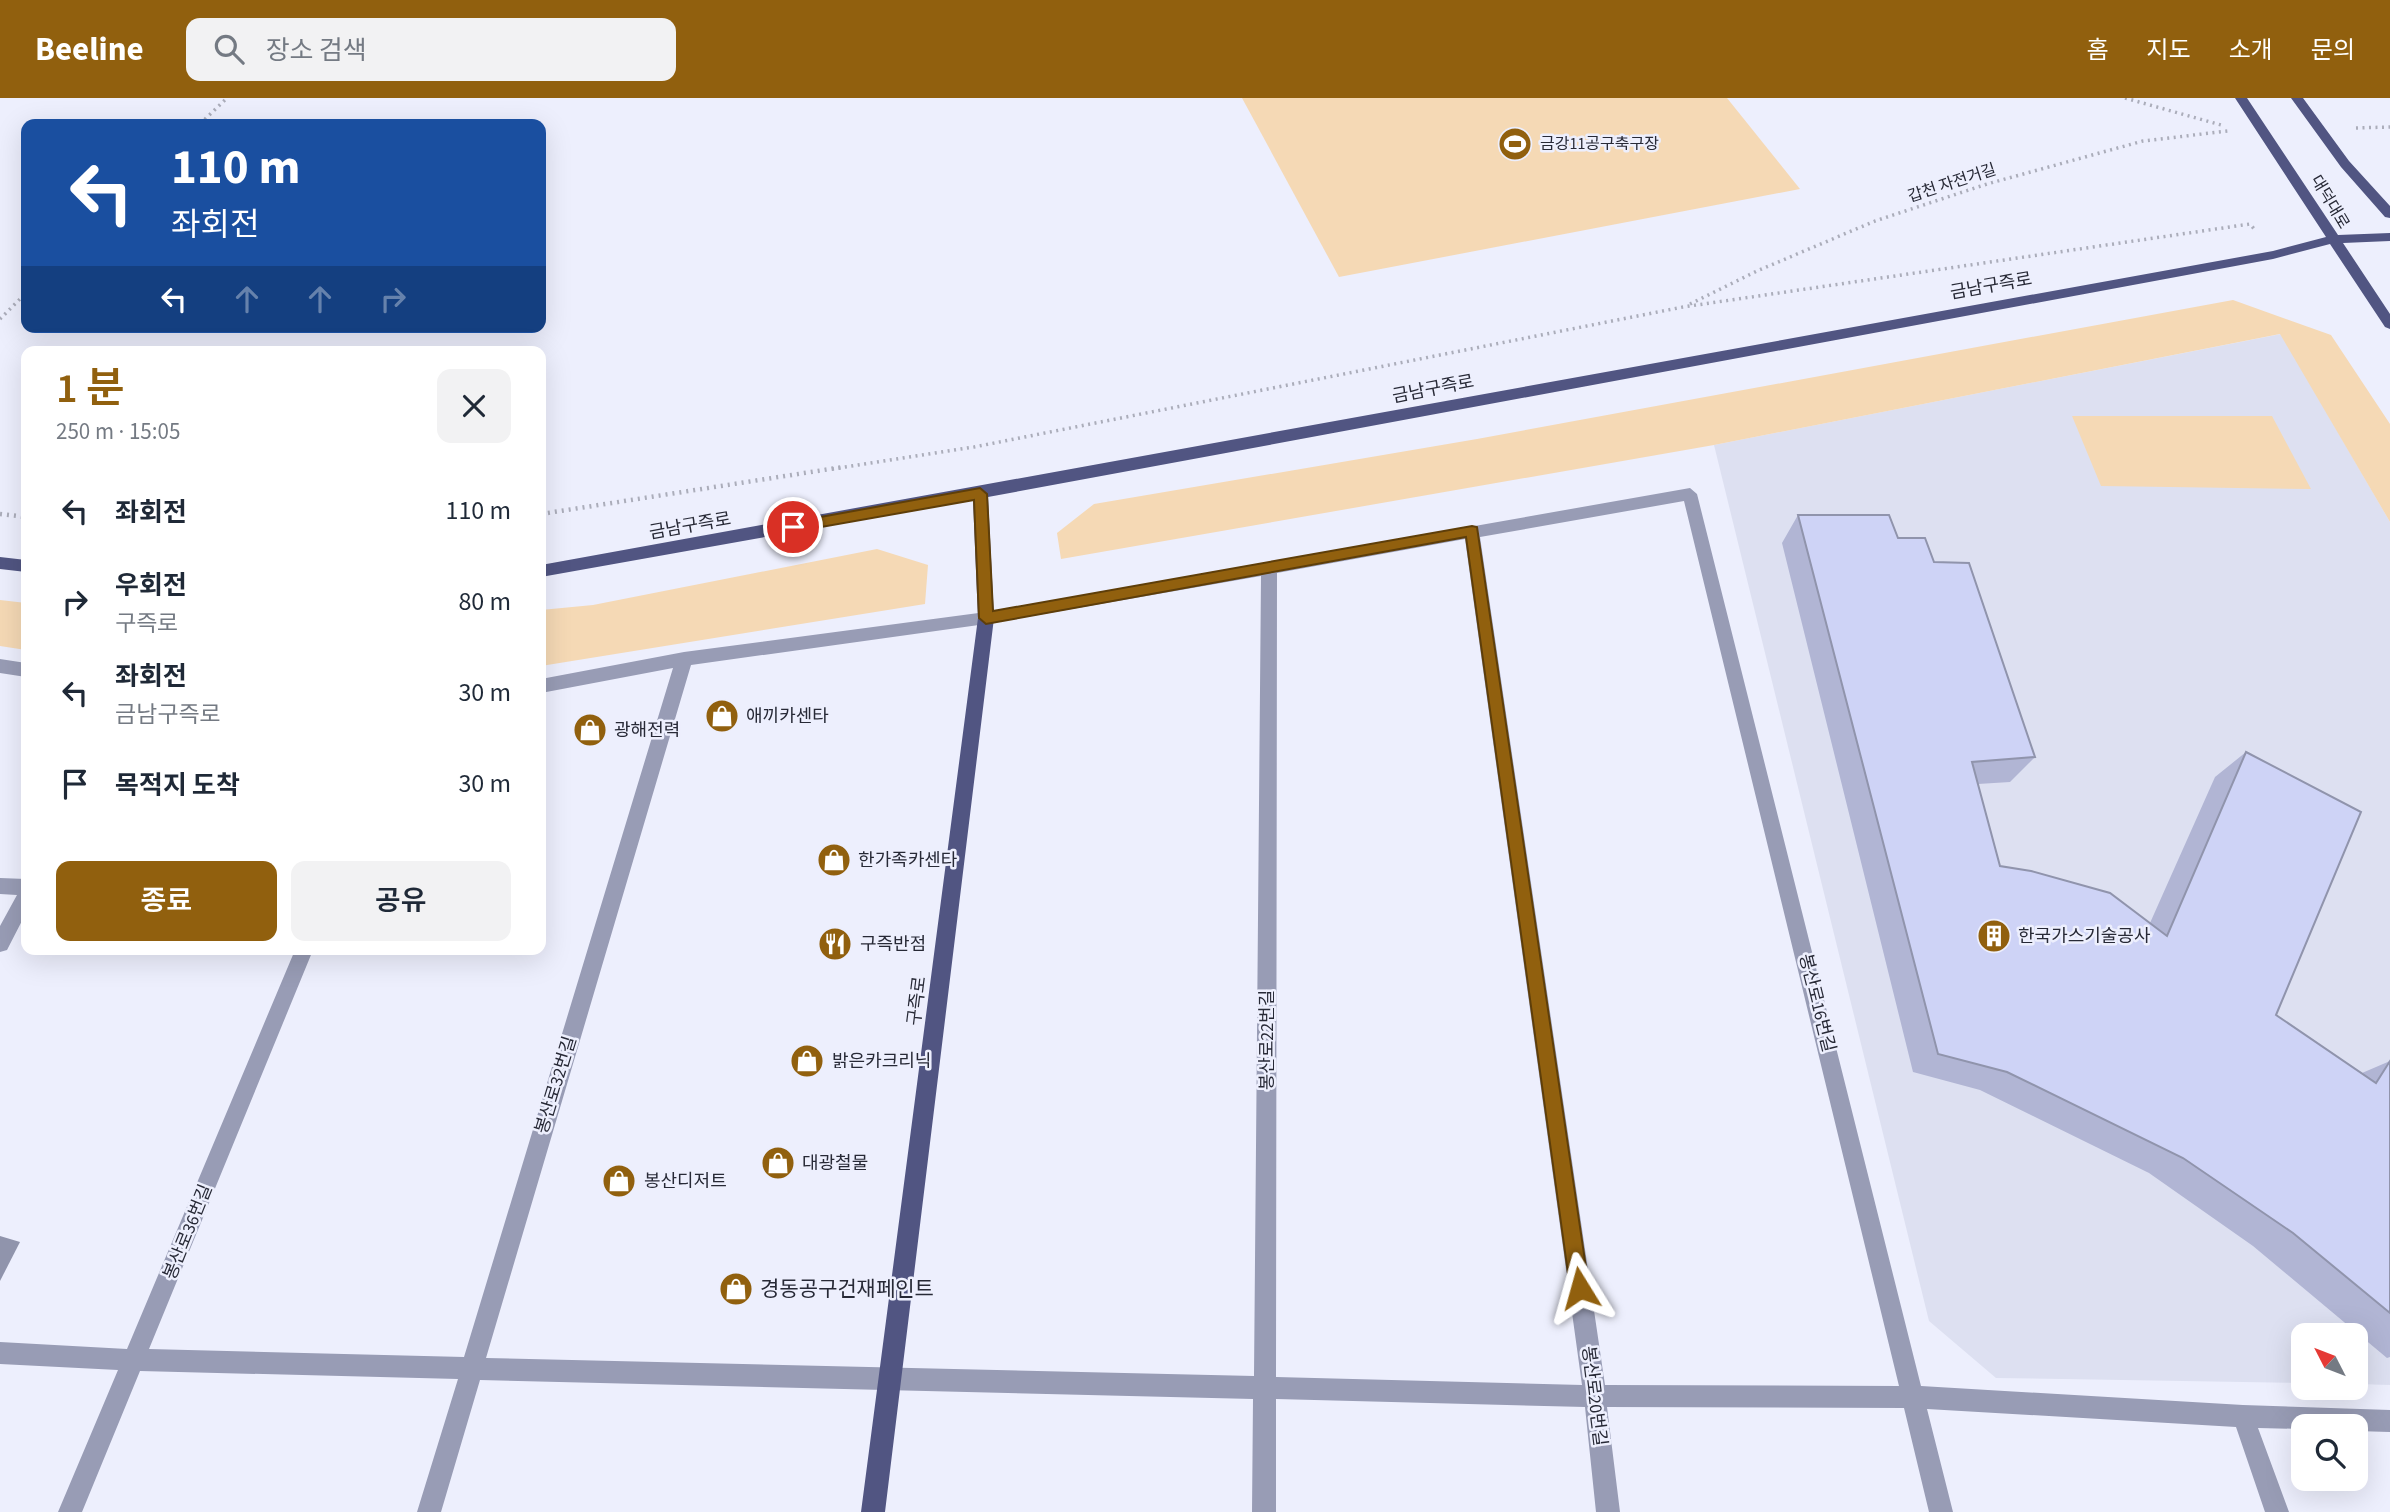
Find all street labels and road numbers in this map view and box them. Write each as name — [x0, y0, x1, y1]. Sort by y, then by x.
street label: 갑천 자전거길 — [1905, 158, 1999, 208]
street label: 대덕대로 — [2305, 171, 2355, 233]
street label: 금남구즉로 — [1948, 266, 2034, 306]
street label: 금남구즉로 — [1390, 369, 1476, 409]
street label: 금남구즉로 — [647, 506, 733, 546]
street label: 봉산로16번길 — [1793, 951, 1841, 1055]
street label: 구즉로 — [902, 975, 932, 1027]
street label: 봉산로22번길 — [1255, 990, 1280, 1090]
street label: 봉산로32번길 — [529, 1033, 583, 1137]
street label: 봉산로36번길 — [158, 1181, 218, 1283]
street label: 봉산로20번길 — [1575, 1345, 1613, 1447]

